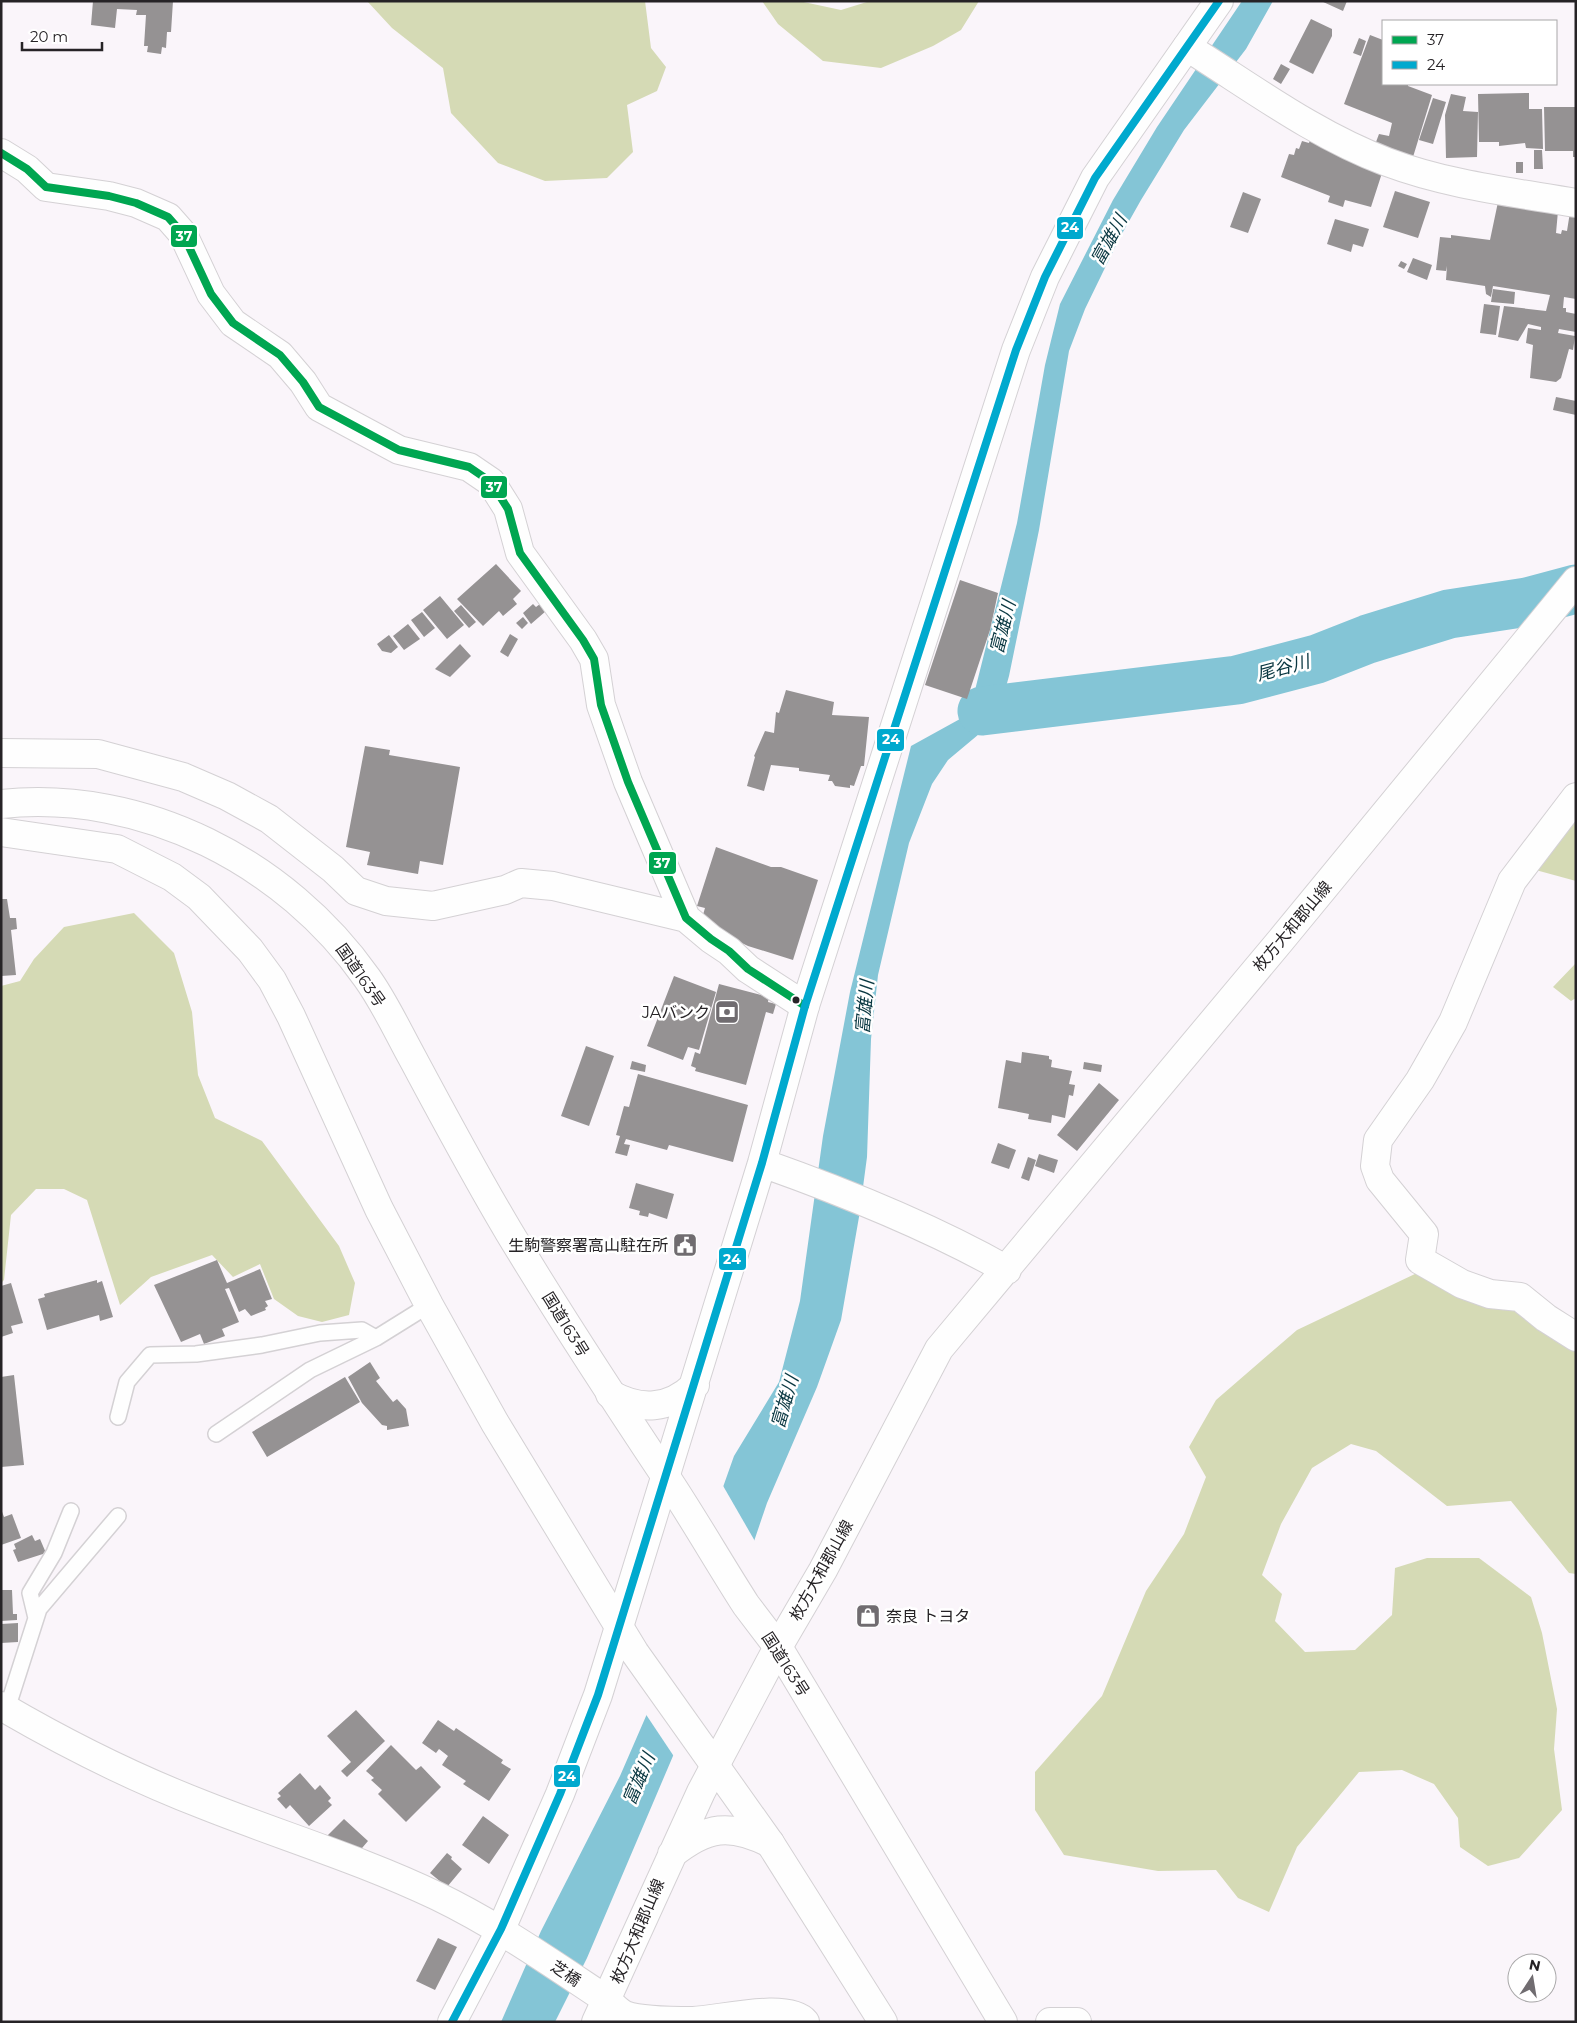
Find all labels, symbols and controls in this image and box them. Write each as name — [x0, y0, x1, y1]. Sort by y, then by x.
scale bar — [22, 20, 102, 52]
legend — [1382, 20, 1557, 85]
text: 20 m — [30, 27, 68, 46]
text: 37 — [1427, 30, 1444, 49]
text: 24 — [1427, 55, 1445, 74]
water label: 富雄川 — [1086, 209, 1133, 269]
line badge: 24 — [1056, 216, 1084, 240]
text: 24 — [1061, 218, 1079, 236]
line badge: 37 — [170, 224, 198, 248]
text: 37 — [175, 227, 193, 245]
line badge: 37 — [480, 475, 508, 499]
text: 37 — [485, 478, 503, 496]
water label: 富雄川 — [986, 596, 1021, 656]
water label: 尾谷川 — [1254, 650, 1314, 686]
line badge: 24 — [876, 728, 905, 752]
text: 24 — [882, 730, 900, 748]
line badge: 37 — [648, 851, 677, 875]
text: 37 — [653, 854, 671, 872]
street label: 枚方大和郡山線 — [1249, 877, 1336, 975]
street label: 国道163号 — [332, 940, 389, 1010]
water label: 富雄川 — [852, 977, 878, 1035]
unlabelled marker — [791, 995, 801, 1005]
bank icon: JAバンク — [714, 999, 740, 1025]
place label: JAバンク — [641, 1003, 710, 1022]
public building icon: 生駒警察署高山駐在所 — [672, 1232, 698, 1258]
place label: 生駒警察署高山駐在所 — [508, 1236, 668, 1255]
line badge: 24 — [718, 1247, 747, 1271]
text: 24 — [723, 1250, 741, 1268]
street label: 国道163号 — [538, 1288, 593, 1360]
water label: 富雄川 — [767, 1371, 804, 1431]
street label: 枚方大和郡山線 — [786, 1517, 857, 1624]
shop icon: 奈良 トヨタ — [855, 1603, 881, 1629]
place label: 奈良 トヨタ — [886, 1607, 970, 1626]
street label: 国道163号 — [758, 1629, 813, 1700]
water label: 富雄川 — [618, 1748, 660, 1808]
line badge: 24 — [553, 1764, 581, 1788]
text: 24 — [558, 1767, 576, 1785]
street label: 枚方大和郡山線 — [607, 1876, 668, 1986]
north arrow — [1507, 1953, 1557, 2003]
text: N — [1527, 1955, 1542, 1975]
street label: 芝橋 — [547, 1957, 584, 1990]

